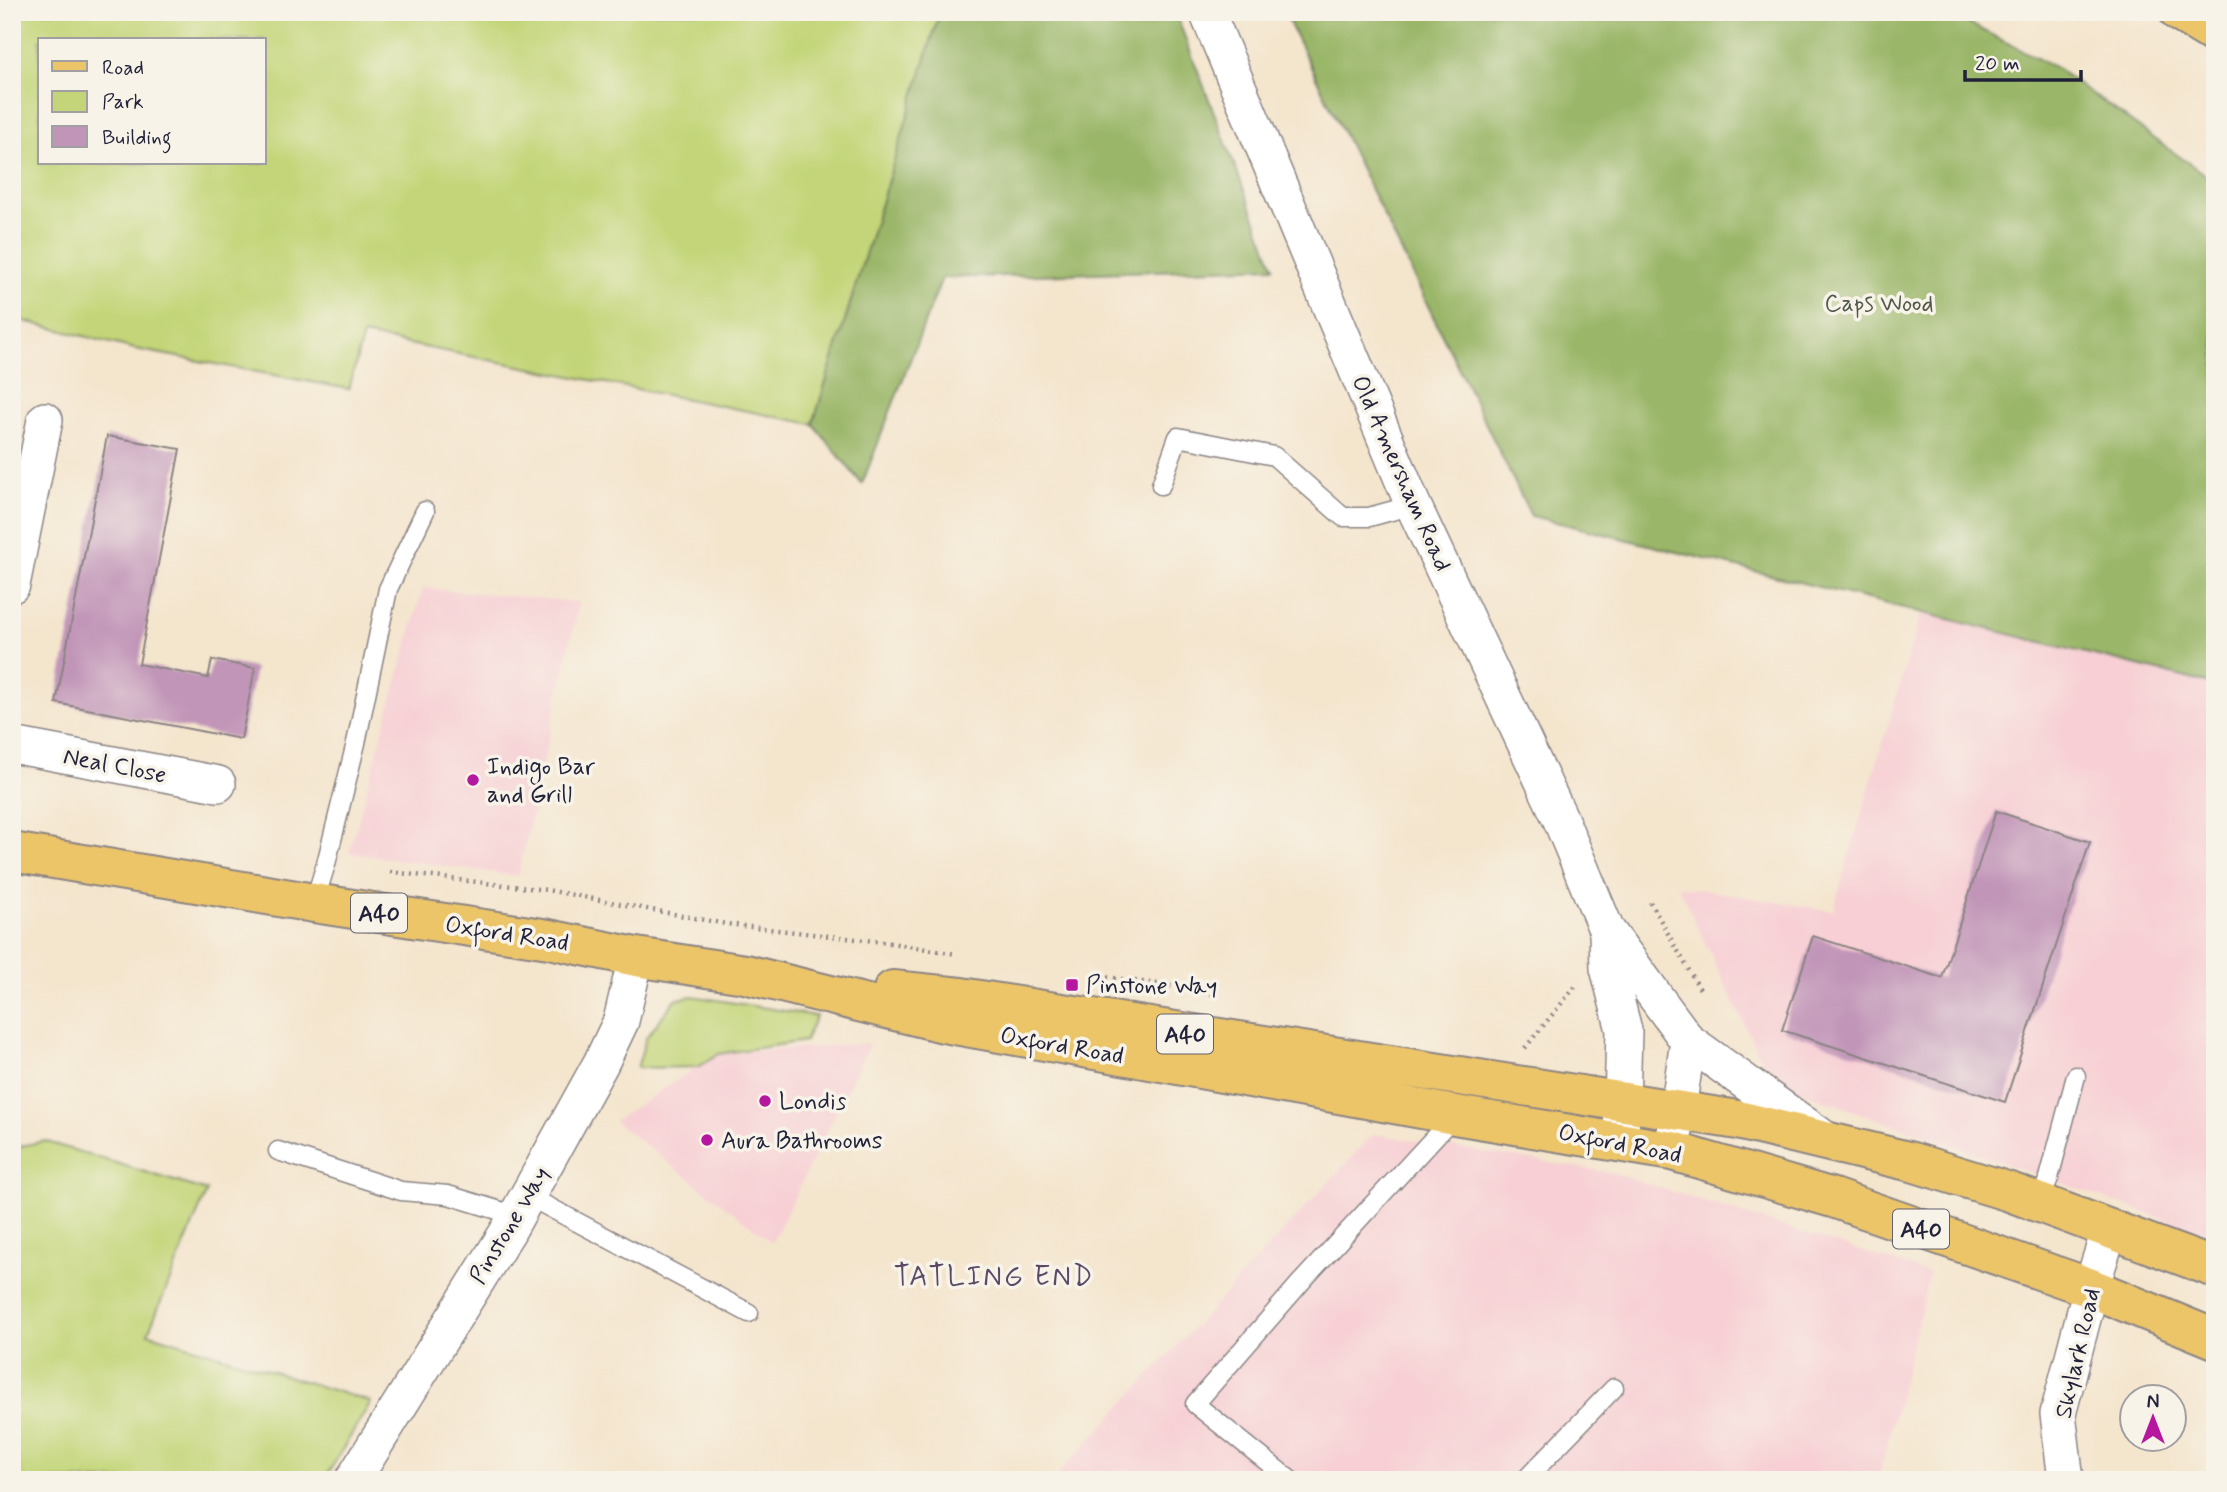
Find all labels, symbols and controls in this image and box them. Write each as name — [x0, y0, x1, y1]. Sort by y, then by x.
legend — [38, 38, 266, 164]
scale bar — [1965, 38, 2080, 82]
text: 20 m — [1975, 50, 2020, 78]
text: Road — [102, 54, 144, 82]
text: Park — [102, 88, 144, 116]
text: Building — [102, 124, 172, 154]
park label: Caps Wood — [1824, 289, 1934, 320]
street label: Old Amersham Road — [1343, 371, 1458, 577]
street label: Neal Close — [60, 741, 169, 792]
place label: Indigo Bar and Grill — [487, 752, 595, 811]
marker: Indigo Bar and Grill — [465, 772, 481, 788]
road number: A40 — [351, 893, 407, 932]
street label: Oxford Road — [442, 909, 571, 962]
place label: Pinstone Way — [1086, 971, 1217, 1002]
marker: Pinstone Way — [1064, 977, 1080, 993]
road number: A40 — [1157, 1015, 1213, 1054]
street label: Oxford Road — [997, 1020, 1126, 1075]
place label: Londis — [779, 1087, 847, 1118]
marker: Londis — [757, 1093, 773, 1109]
street label: Oxford Road — [1555, 1117, 1684, 1174]
place label: Aura Bathrooms — [721, 1126, 883, 1157]
marker: Aura Bathrooms — [699, 1132, 715, 1148]
street label: Pinstone Way — [463, 1161, 557, 1290]
road number: A40 — [1893, 1210, 1949, 1248]
district label: TATLING END — [894, 1259, 1094, 1296]
street label: Skylark Road — [2048, 1285, 2108, 1421]
north arrow — [2118, 1384, 2188, 1454]
text: N — [2147, 1390, 2159, 1415]

